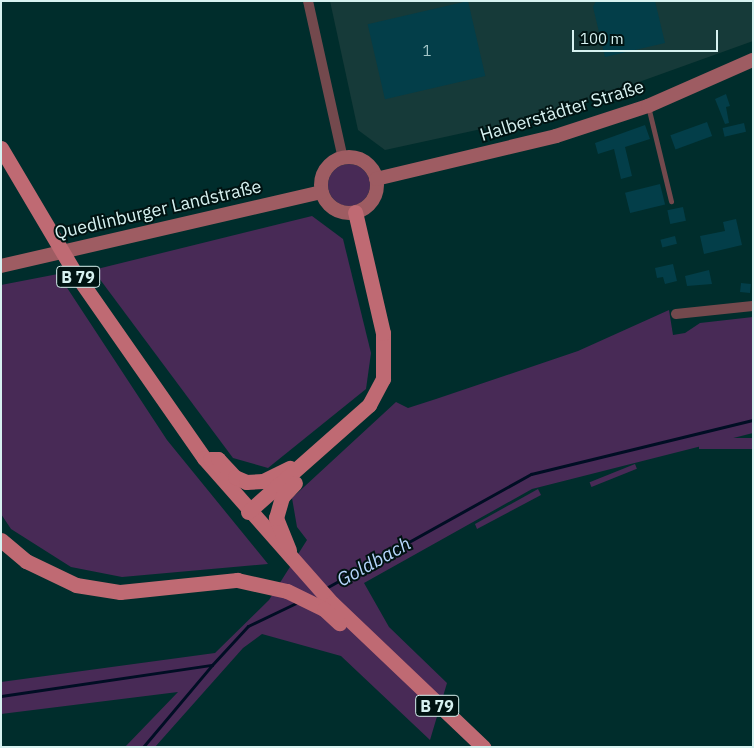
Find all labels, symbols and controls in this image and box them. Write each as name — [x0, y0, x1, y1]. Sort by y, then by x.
scale bar — [574, 20, 720, 52]
text: 100 m — [580, 29, 624, 48]
house number: 1 — [423, 42, 431, 60]
street label: Halberstädter Straße — [477, 76, 647, 146]
street label: Quedlinburger Landstraße — [52, 176, 264, 244]
road number: B 79 — [56, 264, 100, 290]
water label: Goldbach — [333, 532, 415, 592]
road number: B 79 — [414, 692, 460, 719]

